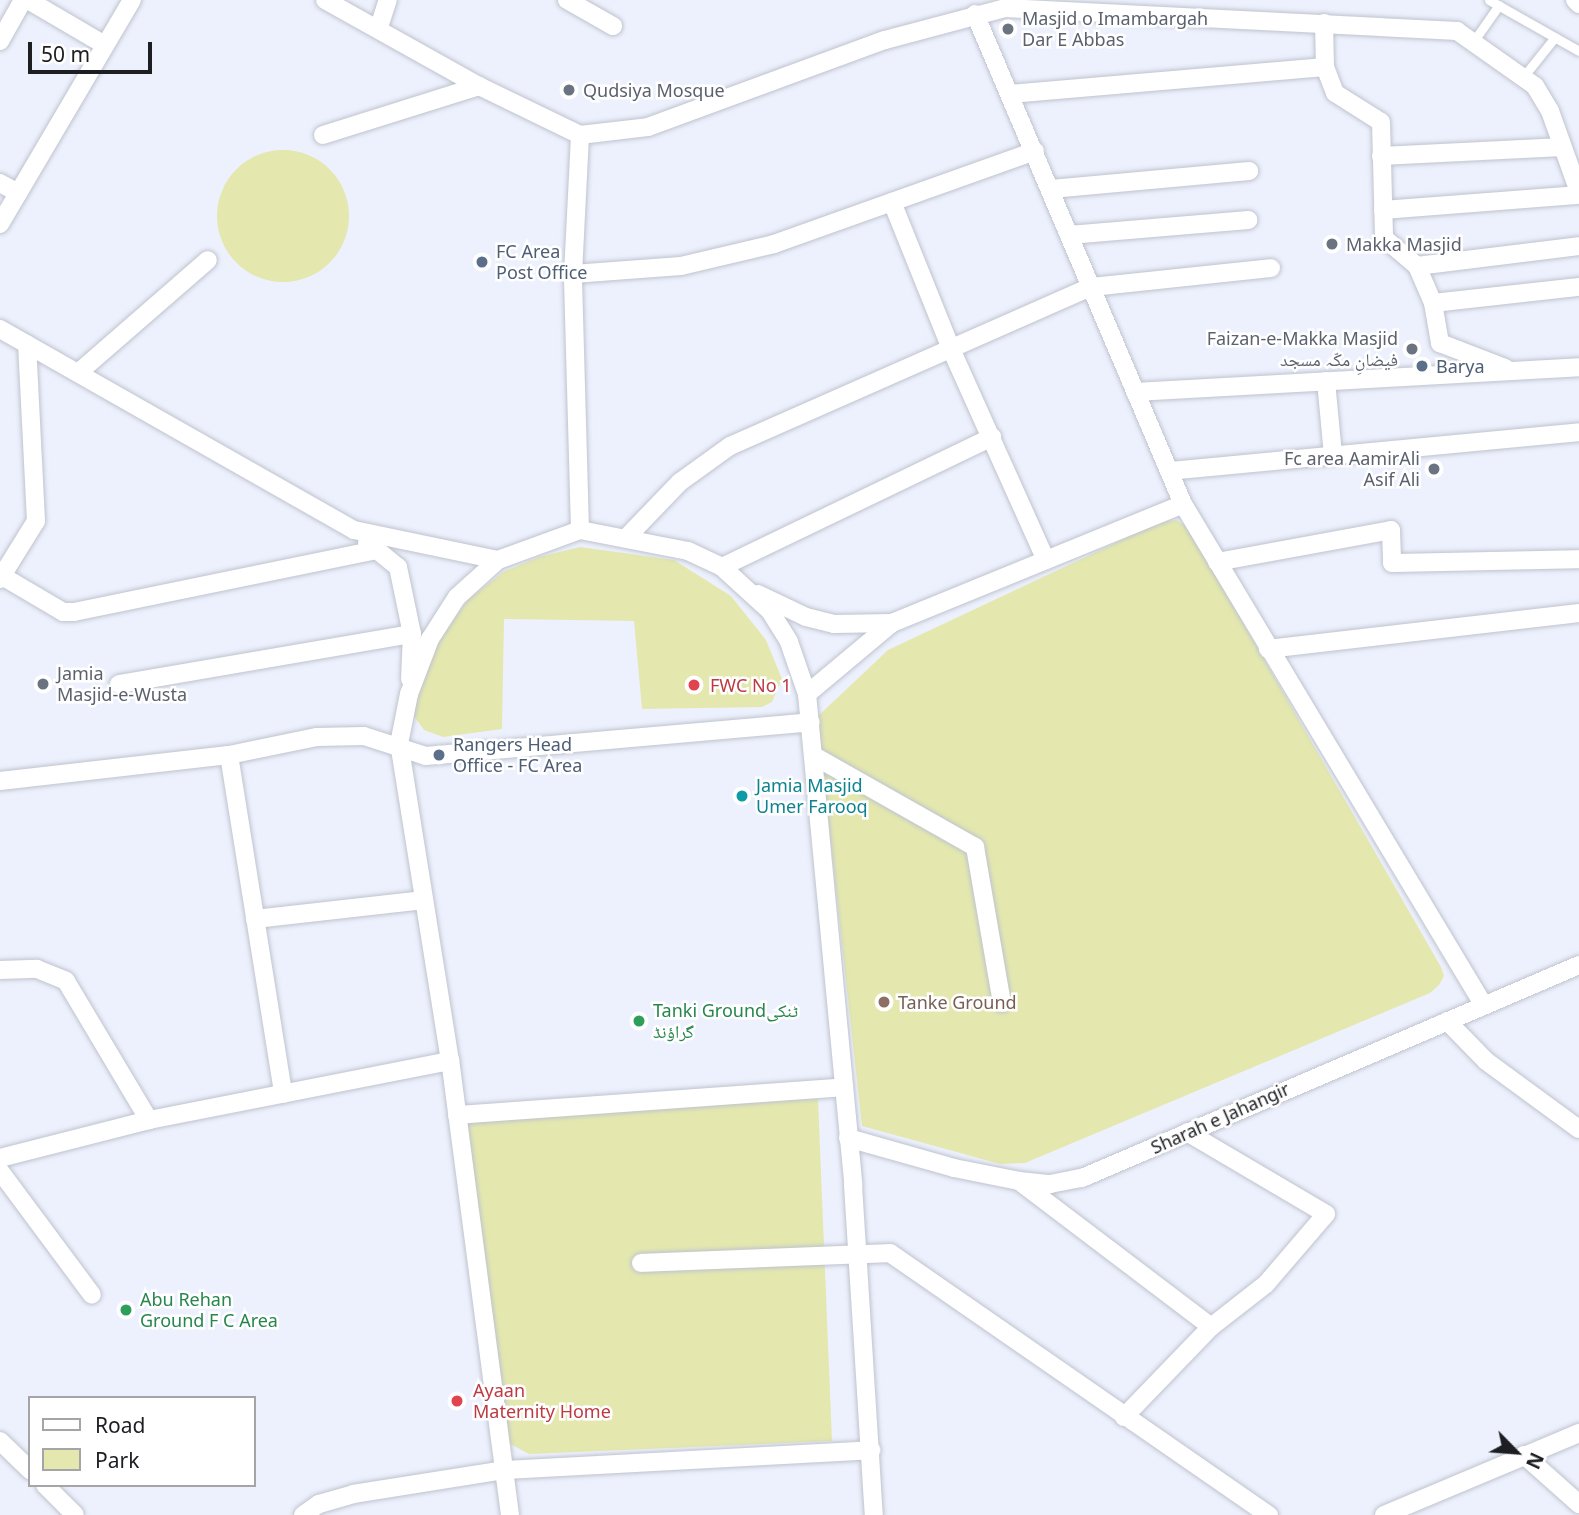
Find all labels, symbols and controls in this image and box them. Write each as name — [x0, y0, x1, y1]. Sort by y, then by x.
place label: Masjid o Imambargah Dar E Abbas — [1022, 8, 1208, 50]
marker: Masjid o Imambargah Dar E Abbas — [1000, 21, 1016, 37]
scale bar — [32, 28, 156, 72]
text: 50 m — [41, 40, 90, 68]
place label: Qudsiya Mosque — [583, 79, 725, 101]
marker: Qudsiya Mosque — [561, 82, 577, 98]
place label: Makka Masjid — [1346, 233, 1462, 255]
marker: Makka Masjid — [1324, 236, 1340, 252]
place label: FC Area Post Office — [496, 241, 587, 284]
marker: FC Area Post Office — [474, 254, 490, 270]
place label: Faizan-e-Makka Masjid فیضانِ مکّہ مسجد — [1207, 328, 1398, 370]
marker: Faizan-e-Makka Masjid فیضانِ مکّہ مسجد — [1404, 341, 1420, 357]
place label: Barya — [1436, 355, 1485, 377]
marker: Barya — [1414, 358, 1430, 374]
place label: Fc area AamirAli Asif Ali — [1284, 448, 1420, 490]
marker: Fc area AamirAli Asif Ali — [1426, 461, 1442, 477]
place label: Jamia Masjid-e-Wusta — [57, 663, 187, 706]
place label: FWC No 1 — [710, 674, 792, 696]
marker: FWC No 1 — [684, 675, 704, 695]
marker: Jamia Masjid-e-Wusta — [35, 676, 51, 692]
place label: Rangers Head Office - FC Area — [453, 734, 582, 776]
marker: Rangers Head Office - FC Area — [431, 747, 447, 763]
place label: Jamia Masjid Umer Farooq — [756, 775, 868, 818]
marker: Jamia Masjid Umer Farooq — [734, 788, 750, 804]
place label: Tanke Ground — [898, 991, 1017, 1013]
marker: Tanke Ground — [876, 994, 892, 1010]
place label: Tanki Groundٹنکی گراؤنڈ — [653, 1000, 798, 1042]
marker: Tanki Groundٹنکی گراؤنڈ — [631, 1013, 647, 1029]
street label: Sharah e Jahangir — [1147, 1078, 1293, 1158]
place label: Abu Rehan Ground F C Area — [140, 1289, 278, 1332]
marker: Abu Rehan Ground F C Area — [118, 1302, 134, 1318]
place label: Ayaan Maternity Home — [473, 1380, 611, 1422]
marker: Ayaan Maternity Home — [447, 1391, 467, 1411]
legend — [28, 1396, 256, 1487]
text: Road — [95, 1411, 145, 1439]
north arrow — [1481, 1417, 1551, 1487]
text: Park — [95, 1446, 139, 1474]
text: N — [1520, 1448, 1550, 1473]

